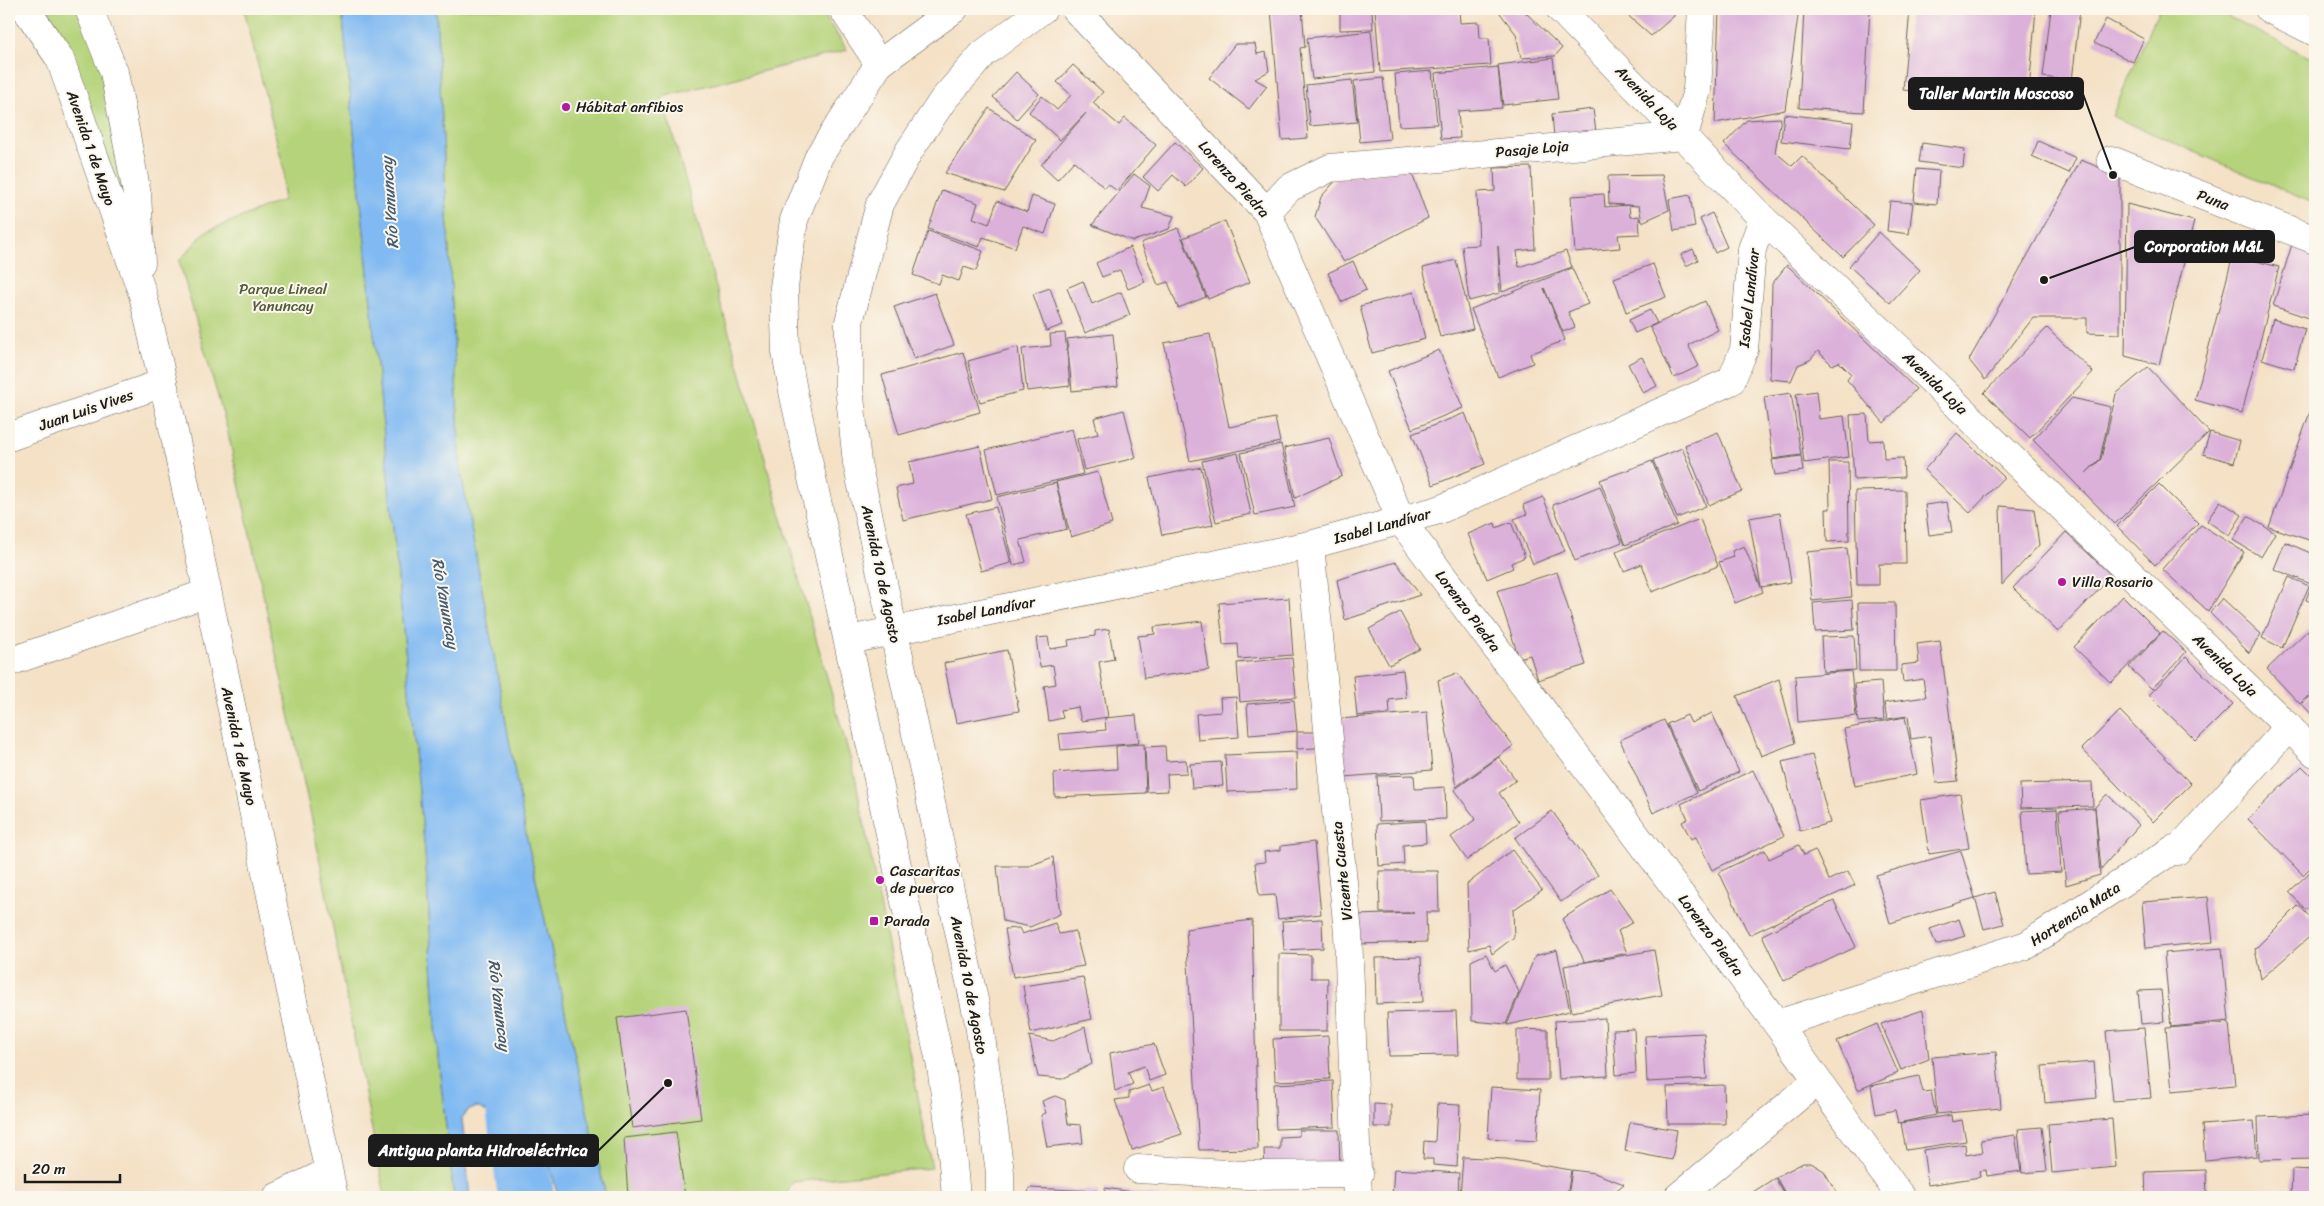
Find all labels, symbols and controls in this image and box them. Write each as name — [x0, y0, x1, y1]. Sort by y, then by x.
street label: Avenida Loja — [1608, 58, 1686, 137]
callout: Taller Martin Moscoso — [1909, 78, 2083, 109]
text: Taller Martin Moscoso — [1919, 79, 2074, 108]
street label: Avenida 1 de Mayo — [59, 86, 123, 210]
place label: Hábitat anfibios — [576, 94, 684, 120]
marker: Hábitat anfibios — [560, 101, 572, 113]
street label: Pasaje Loja — [1494, 133, 1570, 165]
street label: Lorenzo Piedra — [1192, 134, 1277, 224]
water label: Río Yanuncay — [372, 154, 407, 250]
street label: Puna — [2193, 182, 2233, 218]
callout: Corporation M&L — [2135, 231, 2274, 262]
text: Corporation M&L — [2144, 232, 2264, 261]
street label: Isabel Landívar — [1731, 246, 1767, 350]
park label: Parque Lineal Yanuncay — [239, 276, 328, 319]
street label: Avenida Loja — [1895, 344, 1974, 422]
street label: Juan Luis Vives — [34, 382, 137, 439]
street label: Isabel Landívar — [1330, 500, 1434, 552]
street label: Avenida 10 de Agosto — [853, 502, 908, 646]
water label: Río Yanuncay — [423, 555, 468, 653]
street label: Lorenzo Piedra — [1428, 564, 1508, 658]
place label: Villa Rosario — [2072, 569, 2154, 595]
marker: Villa Rosario — [2056, 576, 2068, 588]
street label: Isabel Landívar — [934, 589, 1038, 633]
street label: Avenida Loja — [2185, 626, 2264, 704]
street label: Avenida 1 de Mayo — [214, 683, 264, 808]
street label: Vicente Cuesta — [1324, 820, 1360, 922]
place label: Cascaritas de puerco — [890, 858, 960, 901]
marker: Cascaritas de puerco — [874, 874, 886, 886]
street label: Hortencia Mata — [2024, 875, 2126, 953]
street label: Lorenzo Piedra — [1671, 888, 1751, 982]
place label: Parada — [884, 908, 930, 934]
street label: Avenida 10 de Agosto — [943, 913, 995, 1057]
marker: Parada — [868, 915, 880, 927]
water label: Río Yanuncay — [480, 958, 520, 1055]
callout: Antigua planta Hidroeléctrica — [369, 1135, 598, 1166]
text: Antigua planta Hidroeléctrica — [377, 1136, 588, 1165]
scale bar — [25, 1151, 120, 1183]
text: 20 m — [32, 1156, 66, 1182]

